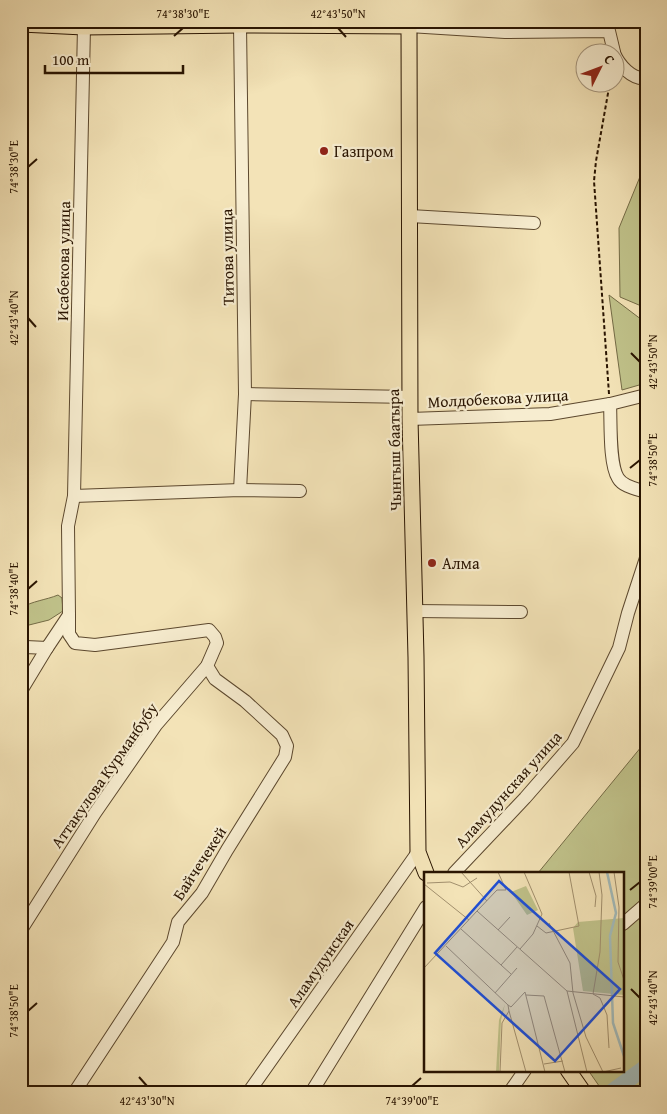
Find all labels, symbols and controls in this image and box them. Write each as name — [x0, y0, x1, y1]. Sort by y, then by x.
text: 74°38'30"E — [156, 5, 210, 22]
text: 42°43'50"N — [310, 5, 366, 22]
scale bar — [45, 42, 182, 74]
north arrow — [574, 42, 624, 92]
text: 100 m — [52, 49, 90, 70]
text: С — [600, 50, 620, 69]
place label: Газпром — [334, 139, 394, 163]
text: 74°38'30"E — [5, 140, 22, 194]
marker: Газпром — [318, 145, 330, 157]
street label: Исабекова улица — [50, 200, 76, 321]
street label: Титова улица — [214, 208, 240, 305]
text: 42°43'40"N — [5, 290, 22, 346]
text: 42°43'50"N — [644, 334, 661, 390]
street label: Молдобекова улица — [427, 382, 569, 414]
street label: Чынгыш баатыра — [381, 388, 407, 511]
text: 74°38'50"E — [644, 433, 661, 487]
place label: Алма — [442, 551, 480, 575]
marker: Алма — [426, 557, 438, 569]
text: 74°38'40"E — [5, 562, 22, 616]
street label: Аттакулова Курманбубу — [45, 697, 163, 853]
street label: Аламудунская улица — [449, 725, 567, 853]
street label: Байчечекей — [166, 821, 232, 905]
text: 74°39'00"E — [644, 855, 661, 909]
inset map — [424, 872, 624, 1072]
street label: Аламудунская — [281, 914, 359, 1012]
text: 42°43'40"N — [644, 970, 661, 1026]
text: 74°38'50"E — [5, 984, 22, 1038]
text: 42°43'30"N — [119, 1092, 175, 1109]
text: 74°39'00"E — [385, 1092, 439, 1109]

